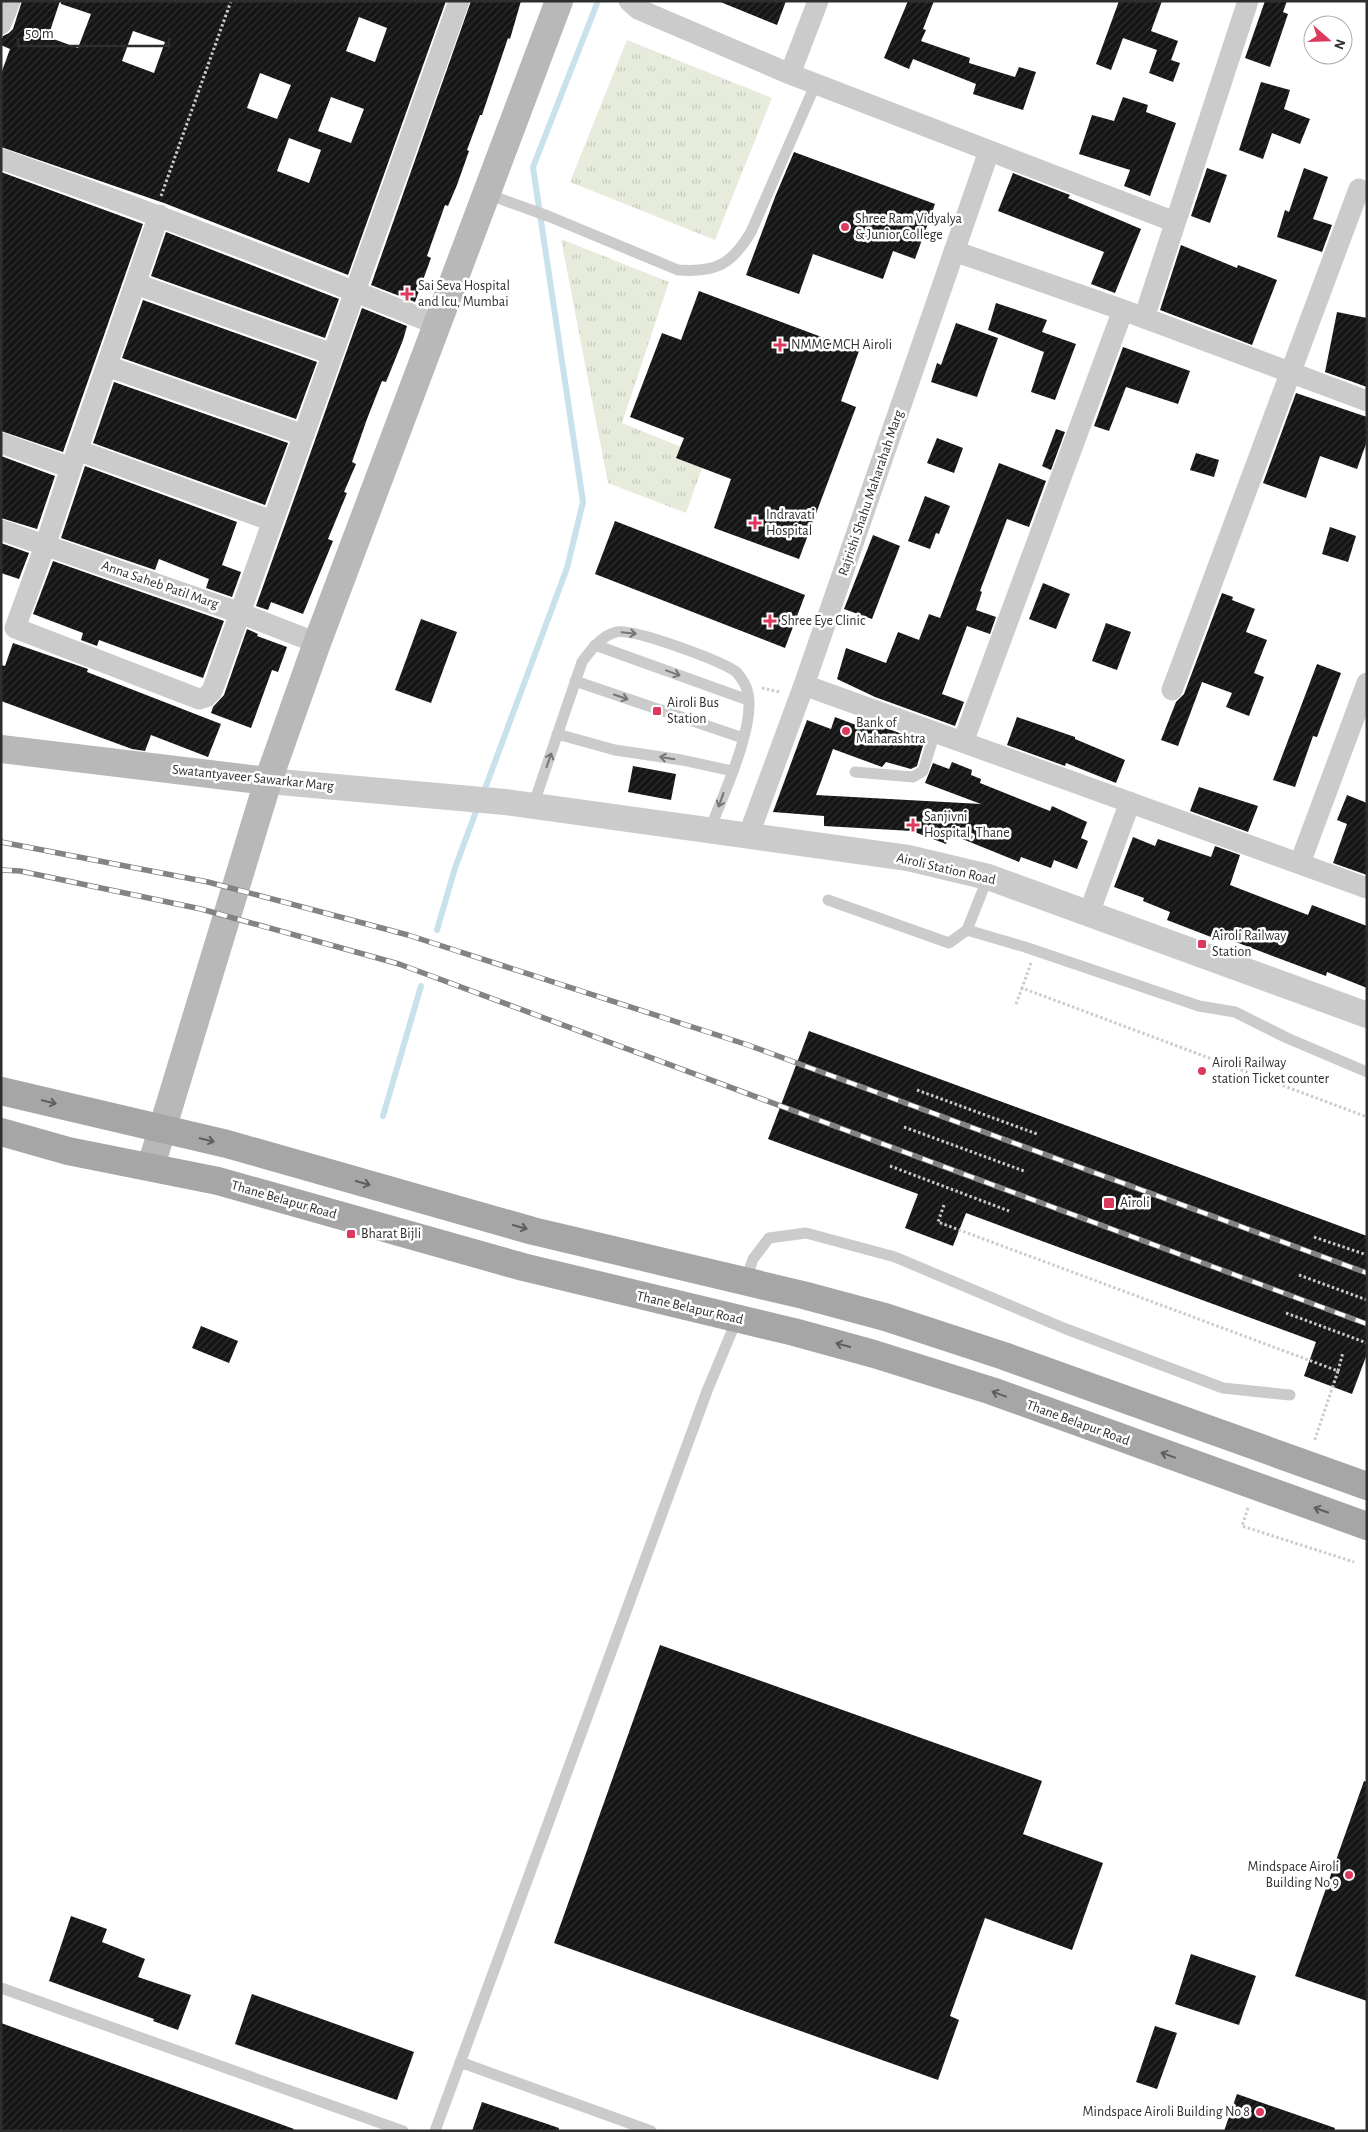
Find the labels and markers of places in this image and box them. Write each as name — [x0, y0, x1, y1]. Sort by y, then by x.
place label: Shree Ram Vidyalya & Junior College — [855, 212, 963, 242]
marker: Shree Ram Vidyalya & Junior College — [839, 221, 851, 233]
place label: Sai Seva Hospital and Icu, Mumbai — [418, 279, 510, 309]
marker: Sai Seva Hospital and Icu, Mumbai — [400, 287, 414, 301]
marker: NMMC MCH Airoli — [773, 338, 787, 352]
place label: NMMC MCH Airoli — [791, 338, 892, 352]
place label: Indravati Hospital — [766, 508, 815, 538]
marker: Indravati Hospital — [748, 516, 762, 530]
marker: Shree Eye Clinic — [763, 614, 777, 628]
place label: Shree Eye Clinic — [781, 614, 866, 628]
place label: Airoli Bus Station — [667, 696, 719, 726]
marker: Airoli Bus Station — [651, 705, 663, 717]
place label: Bank of Maharashtra — [856, 716, 926, 746]
marker: Bank of Maharashtra — [840, 725, 852, 737]
place label: Sanjivni Hospital, Thane — [924, 810, 1010, 840]
marker: Sanjivni Hospital, Thane — [906, 818, 920, 832]
place label: Airoli Railway Station — [1212, 929, 1286, 959]
marker: Airoli Railway Station — [1196, 938, 1208, 950]
place label: Airoli Railway station Ticket counter — [1212, 1056, 1329, 1086]
marker: Airoli Railway station Ticket counter — [1196, 1065, 1208, 1077]
marker: Airoli — [1102, 1196, 1116, 1210]
place label: Airoli — [1120, 1196, 1150, 1210]
place label: Bharat Bijli — [361, 1227, 421, 1241]
marker: Bharat Bijli — [345, 1228, 357, 1240]
place label: Mindspace Airoli Building No 9 — [1247, 1860, 1339, 1890]
marker: Mindspace Airoli Building No 9 — [1343, 1869, 1355, 1881]
place label: Mindspace Airoli Building No 8 — [1083, 2105, 1250, 2119]
marker: Mindspace Airoli Building No 8 — [1254, 2106, 1266, 2118]

